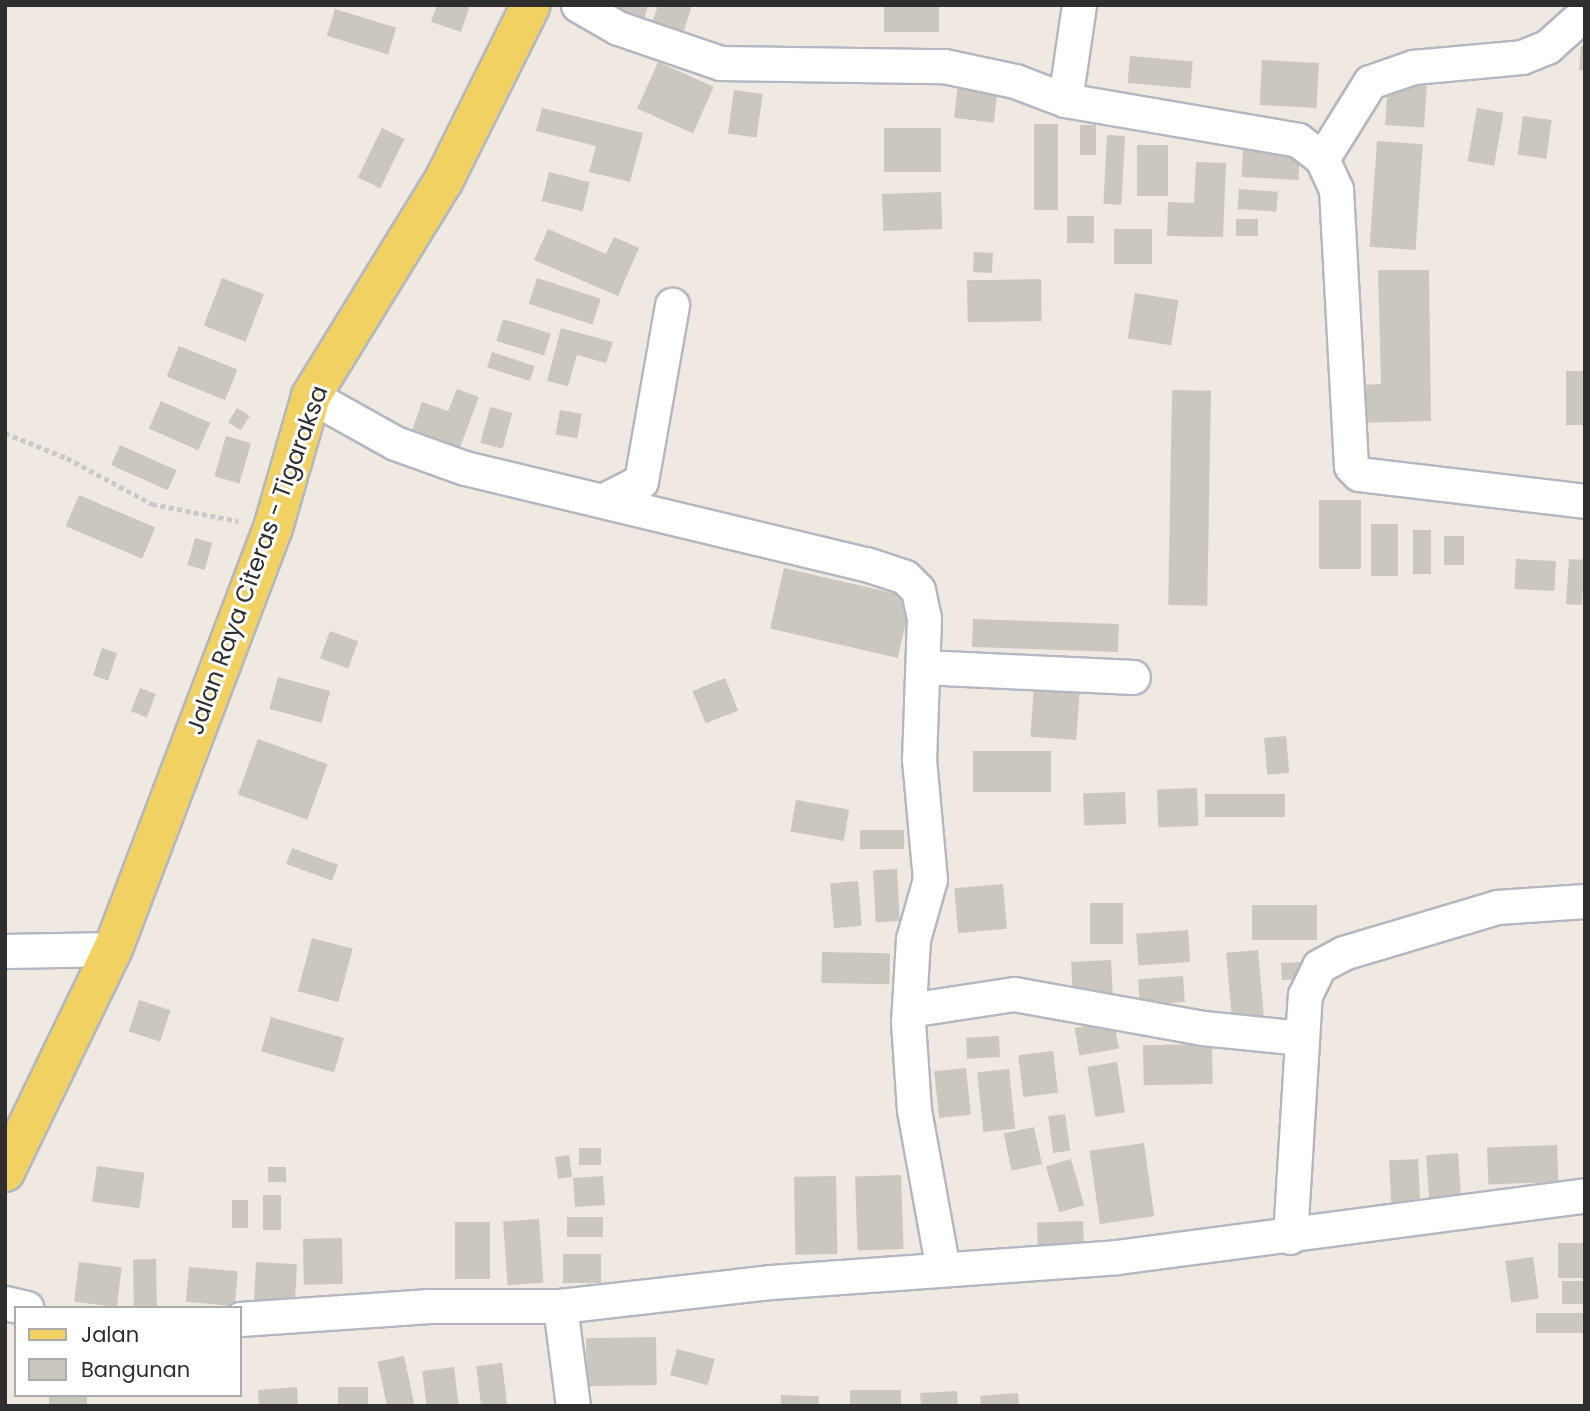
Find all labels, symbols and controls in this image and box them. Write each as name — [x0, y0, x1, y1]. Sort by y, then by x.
street label: Jalan Raya Citeras - Tigaraksa — [180, 382, 334, 738]
legend — [14, 1306, 242, 1397]
text: Jalan — [81, 1320, 139, 1349]
text: Bangunan — [81, 1355, 190, 1384]

